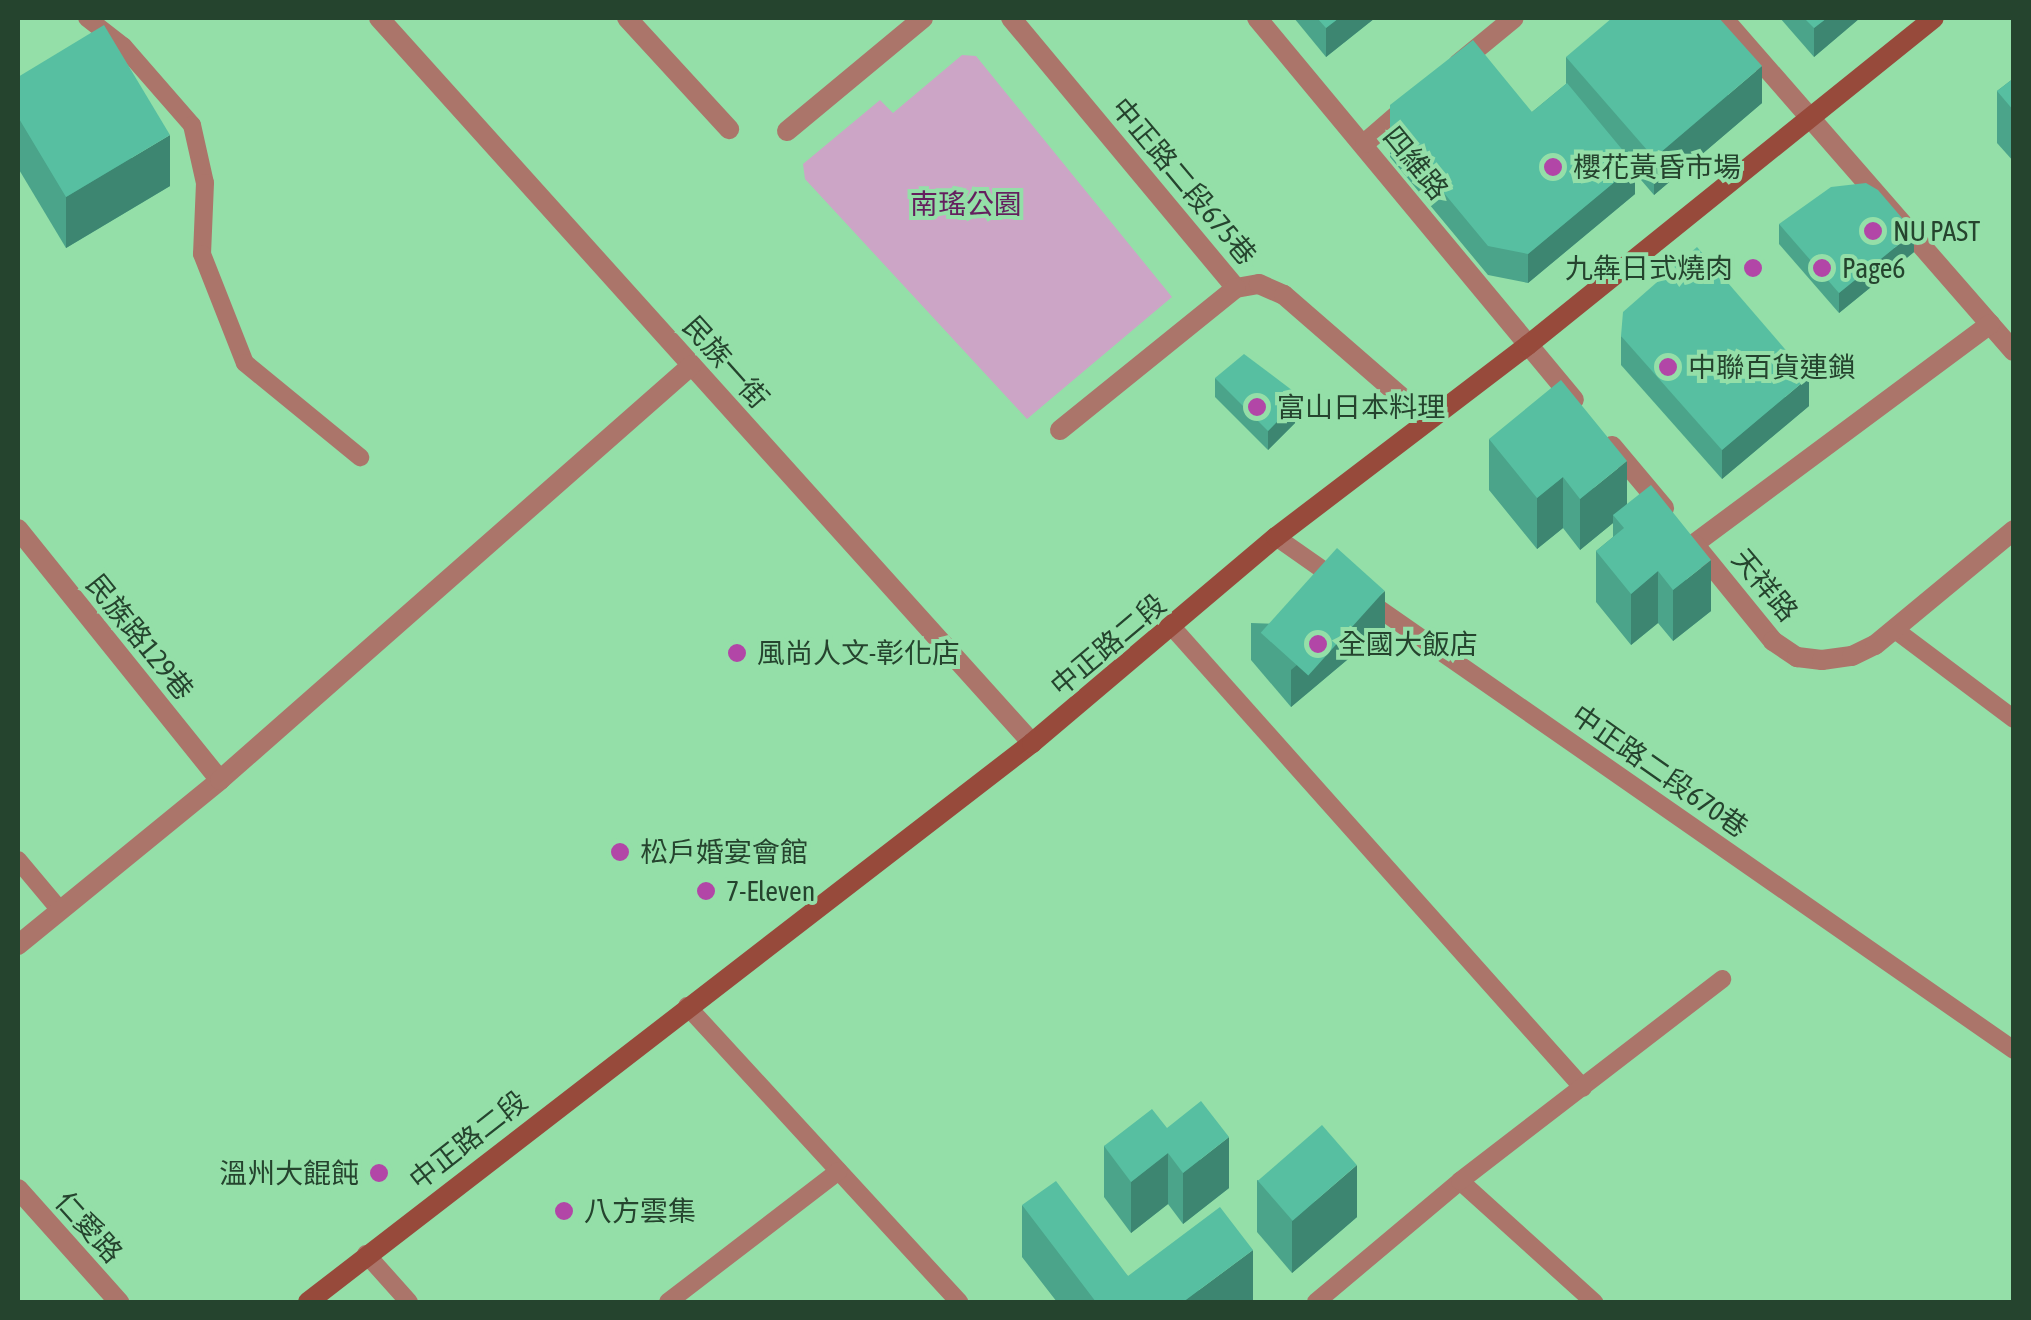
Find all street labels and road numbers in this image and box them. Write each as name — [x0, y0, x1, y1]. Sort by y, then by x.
street label: 中正路二段675巷 — [1104, 91, 1264, 271]
street label: 四維路 — [1377, 120, 1455, 206]
street label: 民族一街 — [676, 309, 776, 415]
street label: 天祥路 — [1725, 542, 1805, 628]
street label: 民族路129巷 — [79, 568, 201, 706]
street label: 中正路二段 — [1044, 587, 1172, 703]
street label: 中正路二段670巷 — [1565, 698, 1755, 844]
street label: 中正路二段 — [402, 1084, 534, 1196]
street label: 仁愛路 — [48, 1185, 130, 1269]

